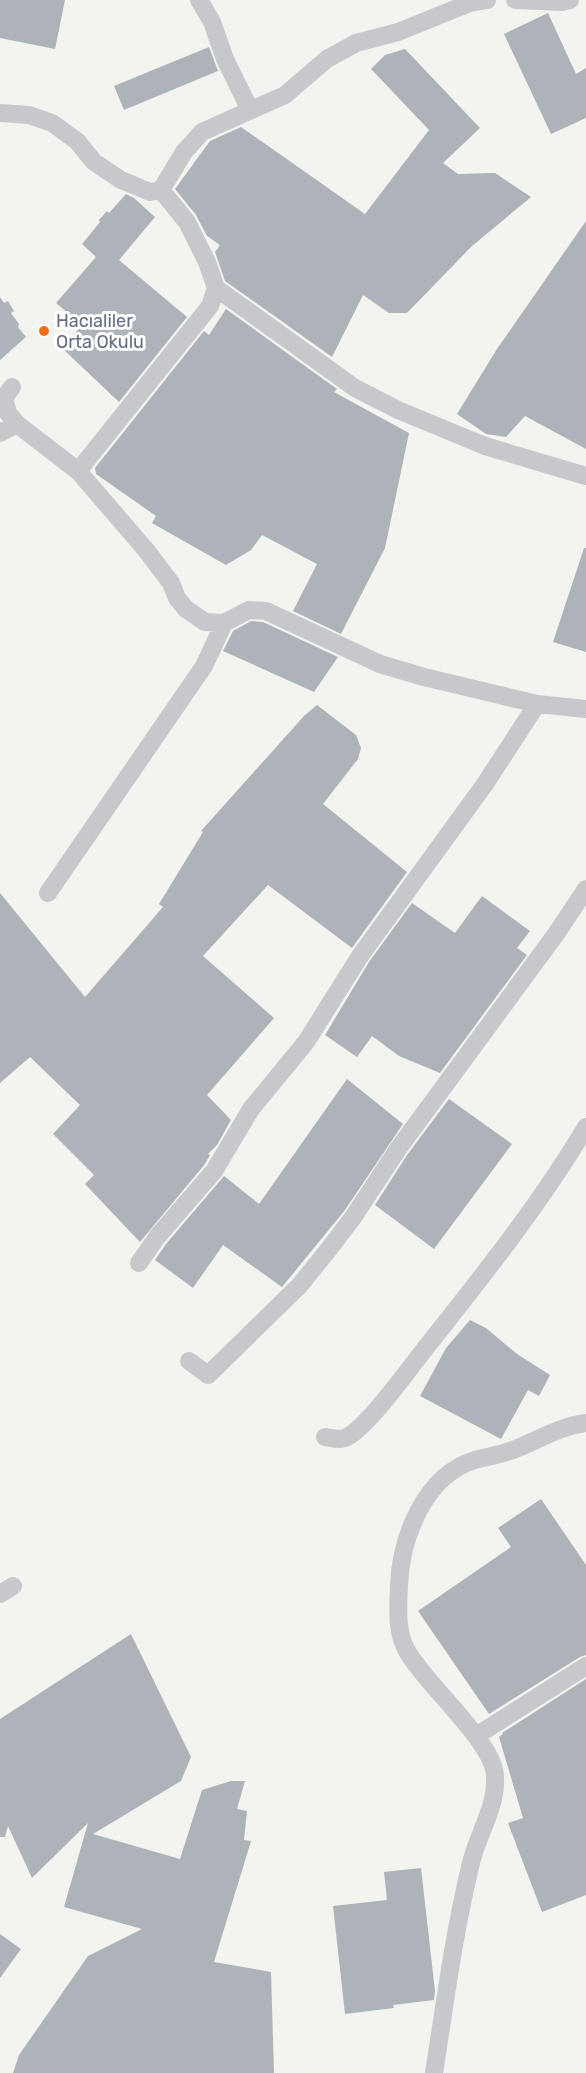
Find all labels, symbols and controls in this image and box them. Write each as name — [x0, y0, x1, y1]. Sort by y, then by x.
place label: Hacıaliler Orta Okulu — [56, 310, 144, 353]
marker: Hacıaliler Orta Okulu — [37, 324, 51, 338]

